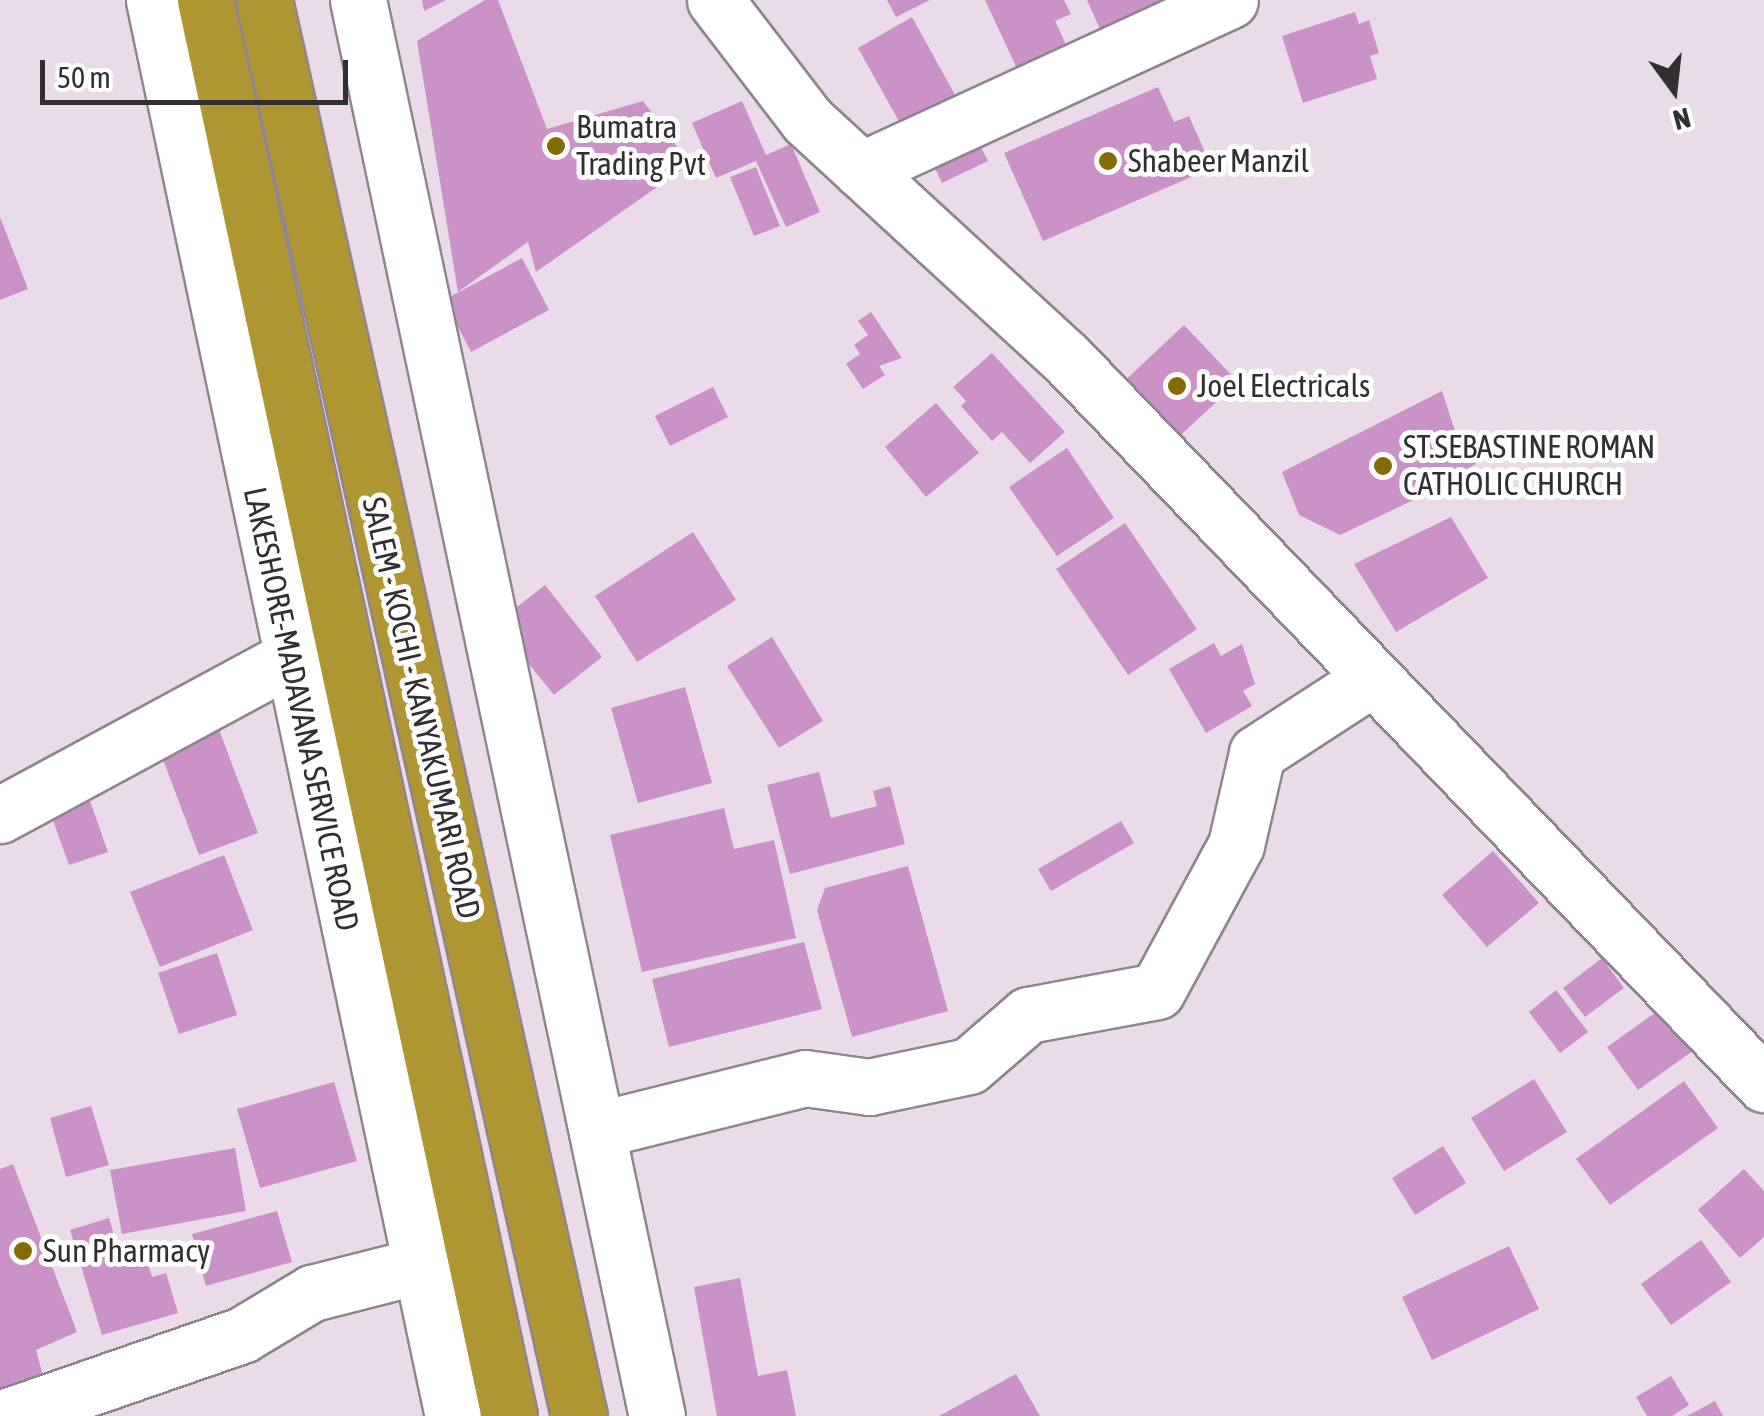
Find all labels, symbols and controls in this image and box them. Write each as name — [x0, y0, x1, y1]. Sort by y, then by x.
scale bar — [45, 40, 352, 102]
north arrow — [1624, 40, 1724, 140]
text: 50 m — [57, 60, 111, 94]
text: N — [1670, 101, 1694, 137]
place label: Bumatra Trading Pvt — [576, 109, 706, 184]
marker: Bumatra Trading Pvt — [545, 135, 567, 157]
place label: Shabeer Manzil — [1128, 142, 1309, 180]
marker: Shabeer Manzil — [1097, 150, 1119, 172]
place label: Joel Electricals — [1197, 367, 1370, 405]
marker: Joel Electricals — [1166, 375, 1188, 397]
place label: ST.SEBASTINE ROMAN CATHOLIC CHURCH — [1403, 429, 1655, 504]
marker: ST.SEBASTINE ROMAN CATHOLIC CHURCH — [1372, 455, 1394, 477]
street label: LAKESHORE-MADAVANA SERVICE ROAD — [235, 484, 367, 934]
street label: SALEM - KOCHI - KANYAKUMARI ROAD — [354, 493, 488, 923]
place label: Sun Pharmacy — [43, 1232, 210, 1270]
marker: Sun Pharmacy — [12, 1240, 34, 1262]

